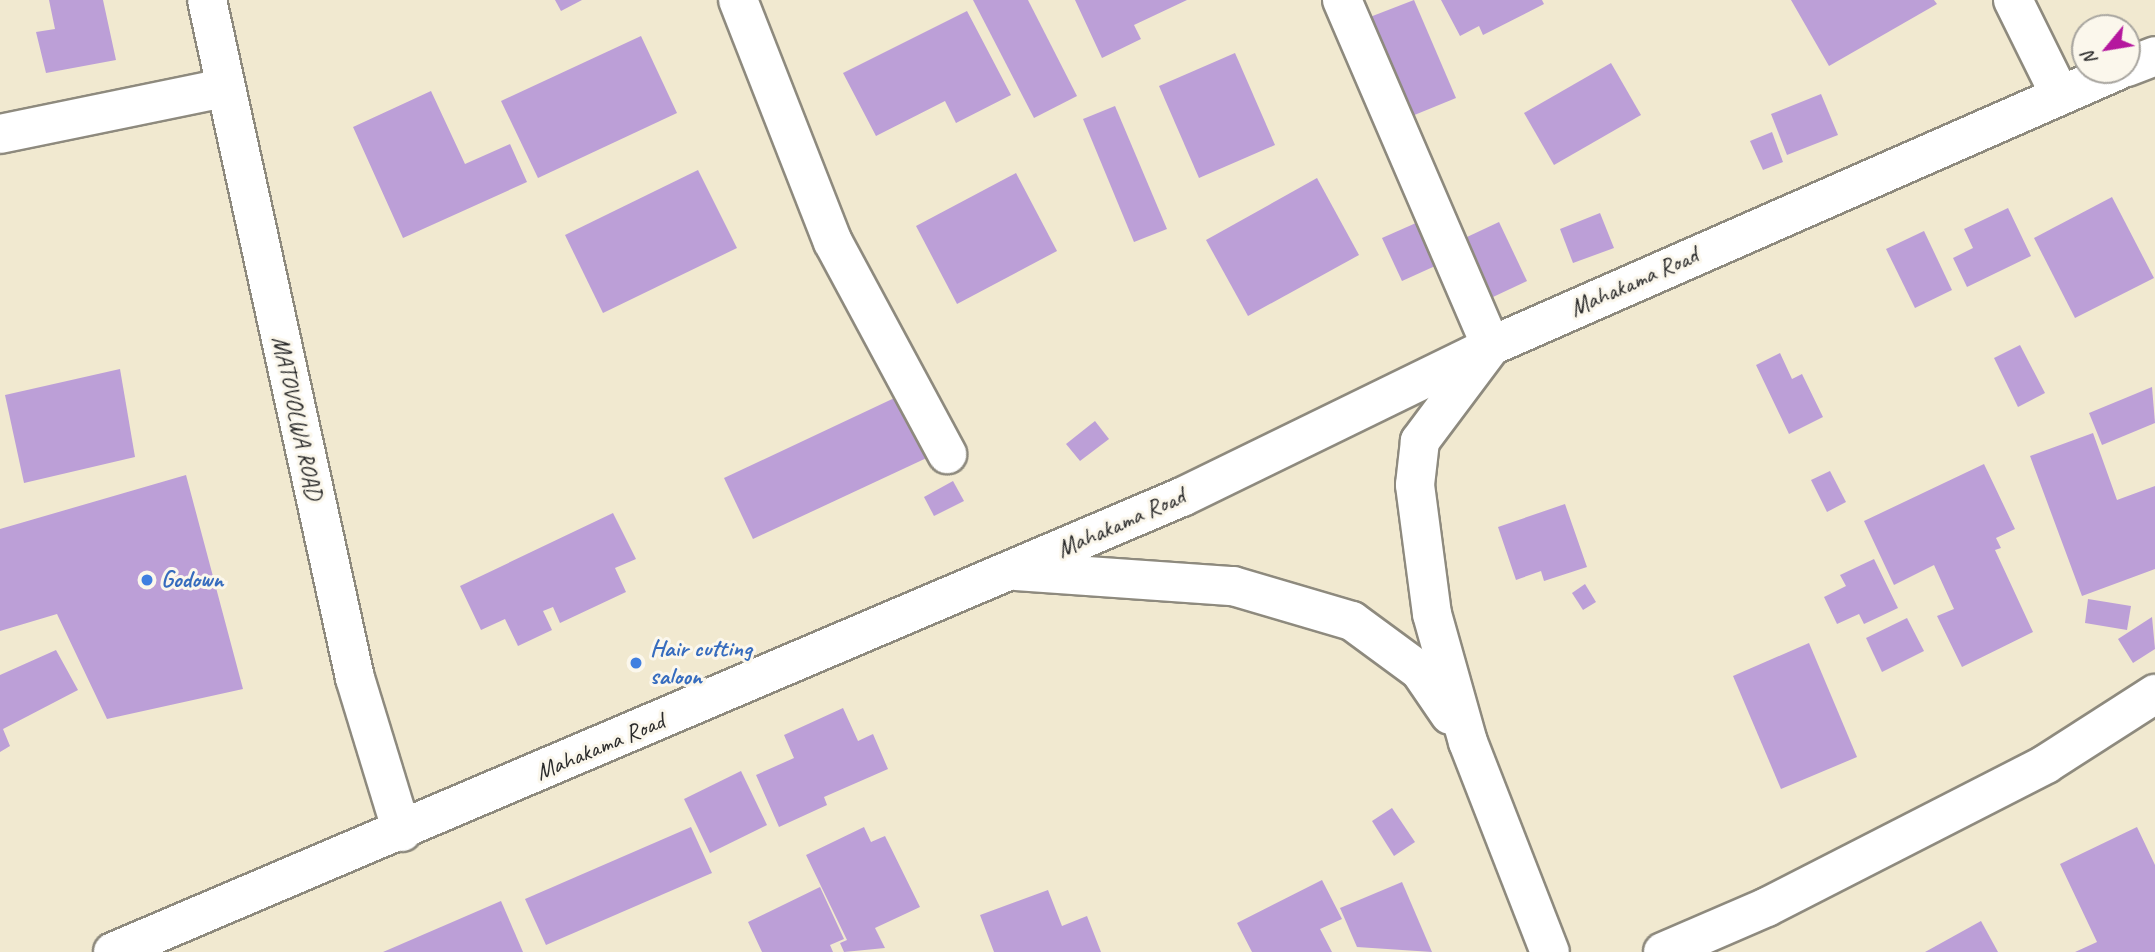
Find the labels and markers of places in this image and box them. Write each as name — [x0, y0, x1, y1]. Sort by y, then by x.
place label: Godown — [161, 566, 223, 594]
marker: Godown — [139, 572, 155, 588]
place label: Hair cutting saloon — [650, 635, 752, 691]
marker: Hair cutting saloon — [628, 655, 644, 671]

